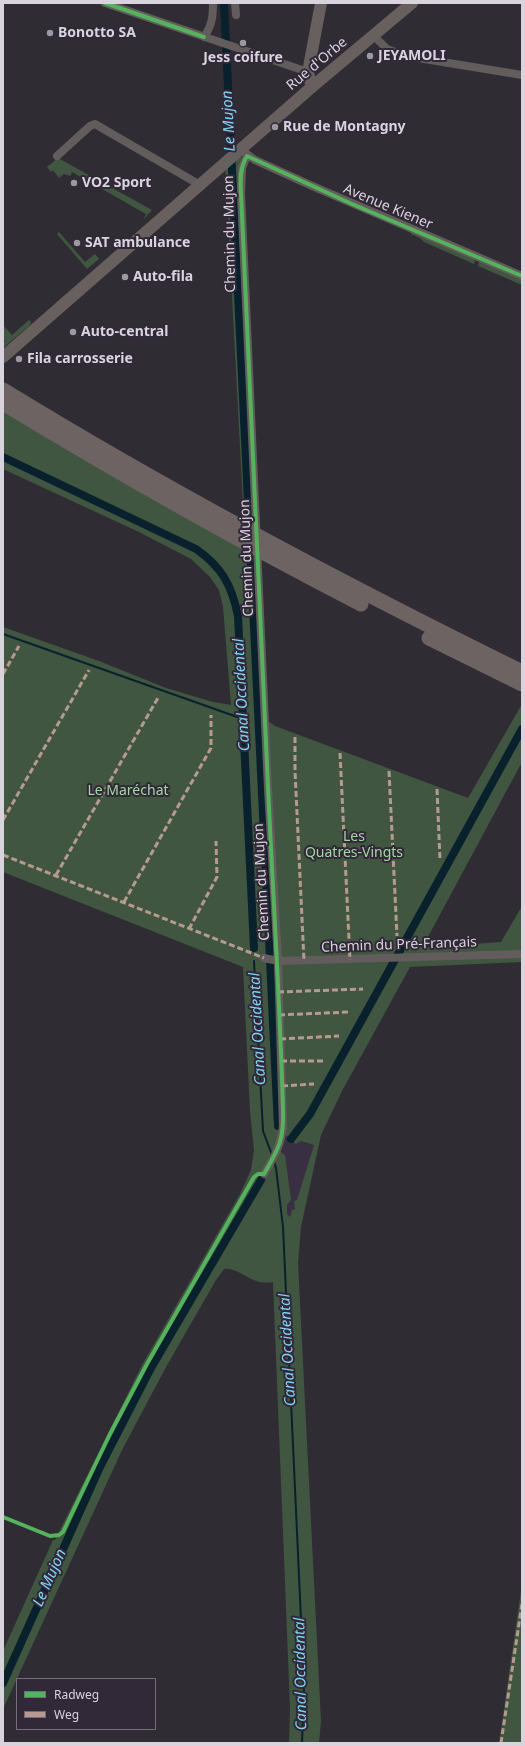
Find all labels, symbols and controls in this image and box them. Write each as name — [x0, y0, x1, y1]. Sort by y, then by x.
place label: Bonotto SA — [58, 25, 136, 41]
marker: Bonotto SA — [45, 28, 55, 38]
street label: Rue d'Orbe — [283, 34, 351, 94]
marker: Jess coifure — [238, 38, 248, 48]
place label: JEYAMOLI — [378, 48, 446, 64]
place label: Jess coifure — [203, 50, 283, 66]
marker: JEYAMOLI — [365, 51, 375, 61]
water label: Le Mujon — [218, 90, 240, 152]
place label: Rue de Montagny — [283, 119, 406, 135]
marker: Rue de Montagny — [270, 122, 280, 132]
place label: VO2 Sport — [82, 175, 151, 191]
street label: Chemin du Mujon — [221, 175, 239, 293]
marker: VO2 Sport — [69, 178, 79, 188]
street label: Avenue Kiener — [341, 181, 435, 233]
place label: SAT ambulance — [85, 235, 190, 251]
marker: SAT ambulance — [72, 238, 82, 248]
place label: Auto-fila — [133, 269, 193, 285]
marker: Auto-fila — [120, 272, 130, 282]
place label: Auto-central — [81, 324, 168, 340]
marker: Auto-central — [68, 327, 78, 337]
place label: Fila carrosserie — [27, 351, 133, 367]
marker: Fila carrosserie — [14, 354, 24, 364]
street label: Chemin du Mujon — [237, 499, 257, 617]
water label: Canal Occidental — [230, 638, 254, 752]
park label: Le Maréchat — [87, 783, 169, 799]
street label: Chemin du Mujon — [251, 823, 273, 941]
park label: Les Quatres-Vingts — [305, 829, 403, 862]
street label: Chemin du Pré-Français — [321, 934, 477, 956]
water label: Canal Occidental — [246, 972, 270, 1086]
water label: Canal Occidental — [276, 1293, 300, 1407]
water label: Le Mujon — [29, 1547, 71, 1609]
water label: Canal Occidental — [291, 1617, 311, 1731]
legend — [16, 1678, 156, 1730]
text: Radweg — [54, 1686, 99, 1703]
text: Weg — [54, 1706, 79, 1723]

